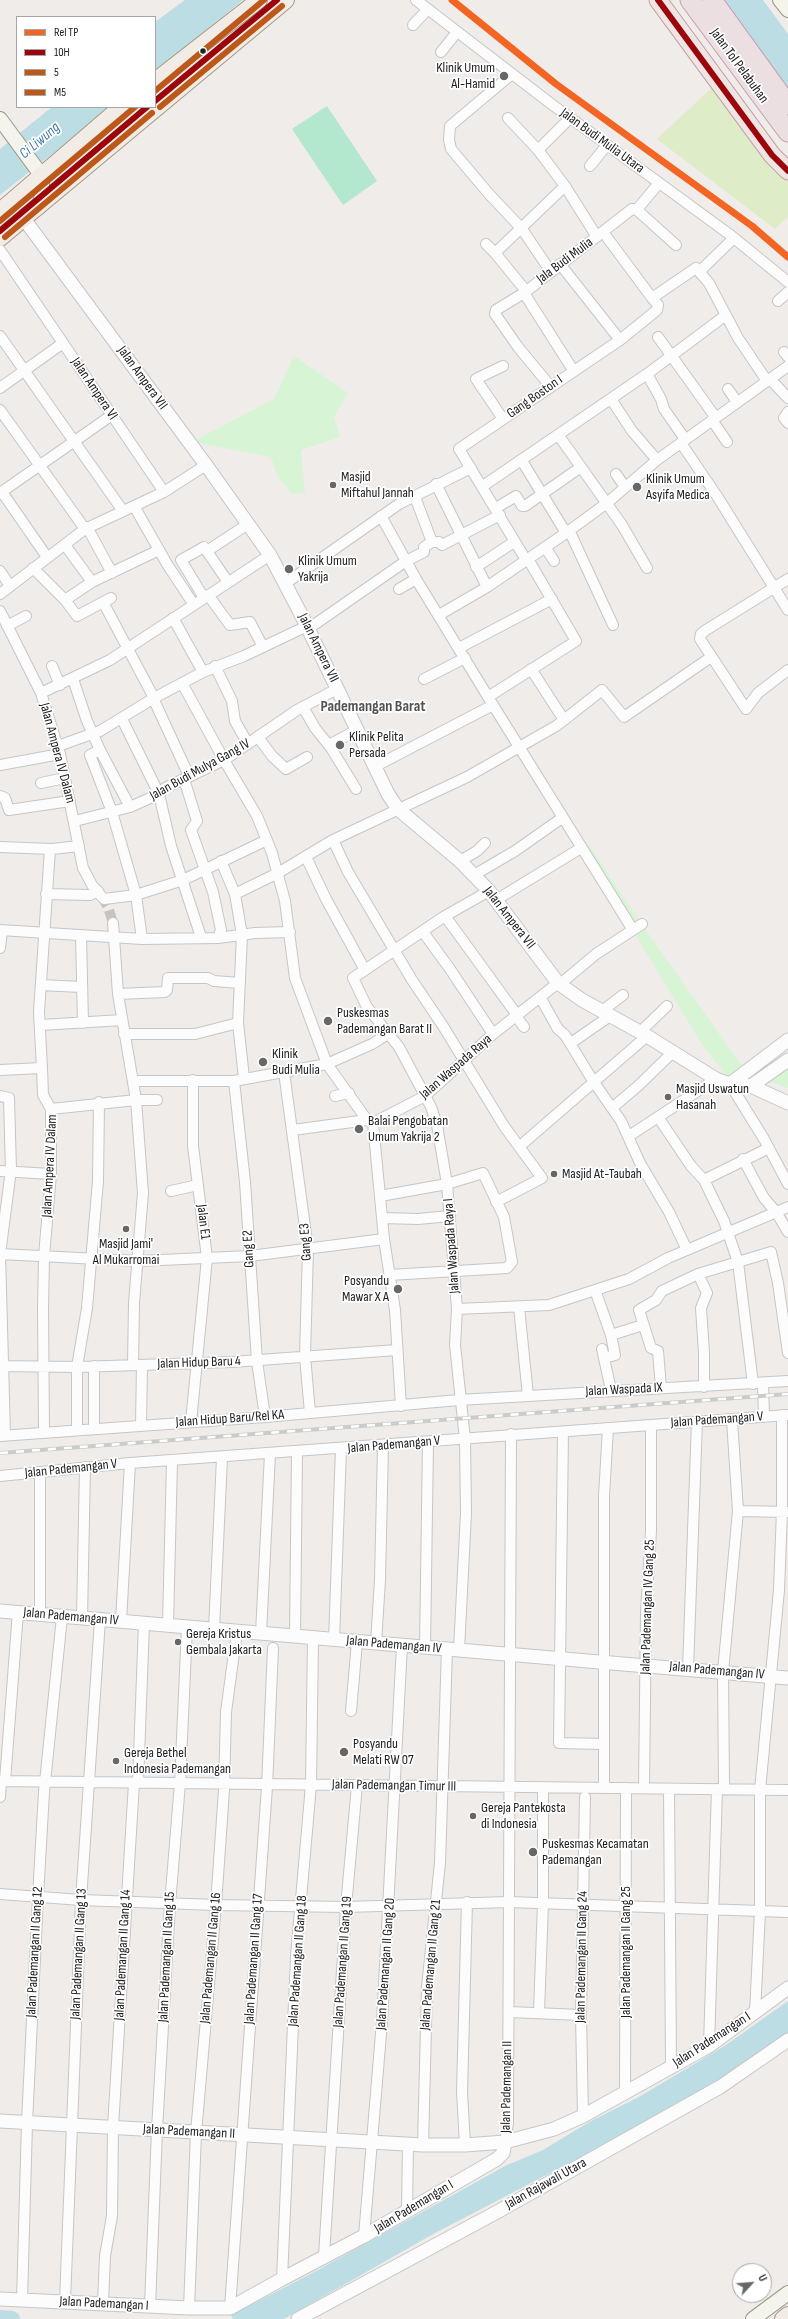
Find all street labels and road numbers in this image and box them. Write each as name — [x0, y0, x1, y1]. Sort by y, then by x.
street label: Jalan Tol Pelabuhan — [706, 25, 772, 107]
street label: Jalan Budi Mulia Utara — [557, 105, 647, 177]
street label: Jala Budi Mulia — [533, 234, 597, 288]
street label: Jalan Ampera VII — [113, 343, 171, 413]
street label: Jalan Ampera VI — [67, 355, 121, 423]
street label: Gang Boston I — [504, 372, 566, 422]
street label: Jalan Ampera VII — [294, 611, 342, 685]
street label: Jalan Ampera IV Dalam — [36, 701, 78, 805]
street label: Jalan Budi Mulya Gang IV — [147, 735, 253, 805]
street label: Jalan Ampera VII — [479, 883, 539, 953]
street label: Jalan Waspada Raya — [416, 1031, 496, 1103]
street label: Jalan Ampera IV Dalam — [39, 1114, 61, 1218]
street label: Jalan Waspada Raya I — [440, 1198, 464, 1294]
street label: Jalan E1 — [193, 1204, 213, 1240]
street label: Gang E3 — [296, 1223, 316, 1261]
street label: Gang E2 — [240, 1230, 258, 1268]
street label: Jalan Hidup Baru 4 — [157, 1353, 241, 1373]
street label: Jalan Waspada IX — [585, 1380, 663, 1400]
street label: Jalan Hidup Baru/Rel KA — [175, 1407, 285, 1431]
street label: Jalan Pademangan V — [670, 1408, 764, 1432]
street label: Jalan Pademangan V — [347, 1433, 441, 1457]
street label: Jalan Pademangan V — [24, 1456, 118, 1482]
street label: Jalan Pademangan IV Gang 25 — [637, 1539, 659, 1675]
street label: Jalan Pademangan IV — [23, 1604, 119, 1630]
street label: Jalan Pademangan IV — [346, 1632, 442, 1658]
street label: Jalan Pademangan IV — [669, 1658, 765, 1684]
street label: Jalan Pademangan Timur III — [332, 1777, 456, 1795]
street label: Jalan Pademangan II Gang 12 — [23, 1886, 47, 2018]
street label: Jalan Pademangan II Gang 25 — [618, 1886, 634, 2018]
street label: Jalan Pademangan II Gang 13 — [67, 1888, 91, 2020]
street label: Jalan Pademangan II Gang 14 — [111, 1889, 135, 2021]
street label: Jalan Pademangan II Gang 15 — [155, 1891, 179, 2023]
street label: Jalan Pademangan II Gang 24 — [572, 1891, 592, 2023]
street label: Jalan Pademangan II Gang 16 — [197, 1892, 225, 2024]
street label: Jalan Pademangan II Gang 17 — [241, 1893, 267, 2025]
street label: Jalan Pademangan II Gang 18 — [285, 1895, 311, 2027]
street label: Jalan Pademangan II Gang 19 — [330, 1896, 356, 2028]
street label: Jalan Pademangan II Gang 20 — [373, 1897, 399, 2031]
street label: Jalan Pademangan II Gang 21 — [417, 1899, 445, 2031]
street label: Jalan Pademangan I — [670, 2009, 754, 2071]
street label: Jalan Pademangan II — [498, 2041, 516, 2133]
street label: Jalan Pademangan II — [143, 2121, 235, 2143]
street label: Jalan Rajawali Utara — [502, 2155, 590, 2213]
street label: Jalan Pademangan I — [371, 2177, 457, 2237]
street label: Jalan Pademangan I — [59, 2293, 149, 2315]

